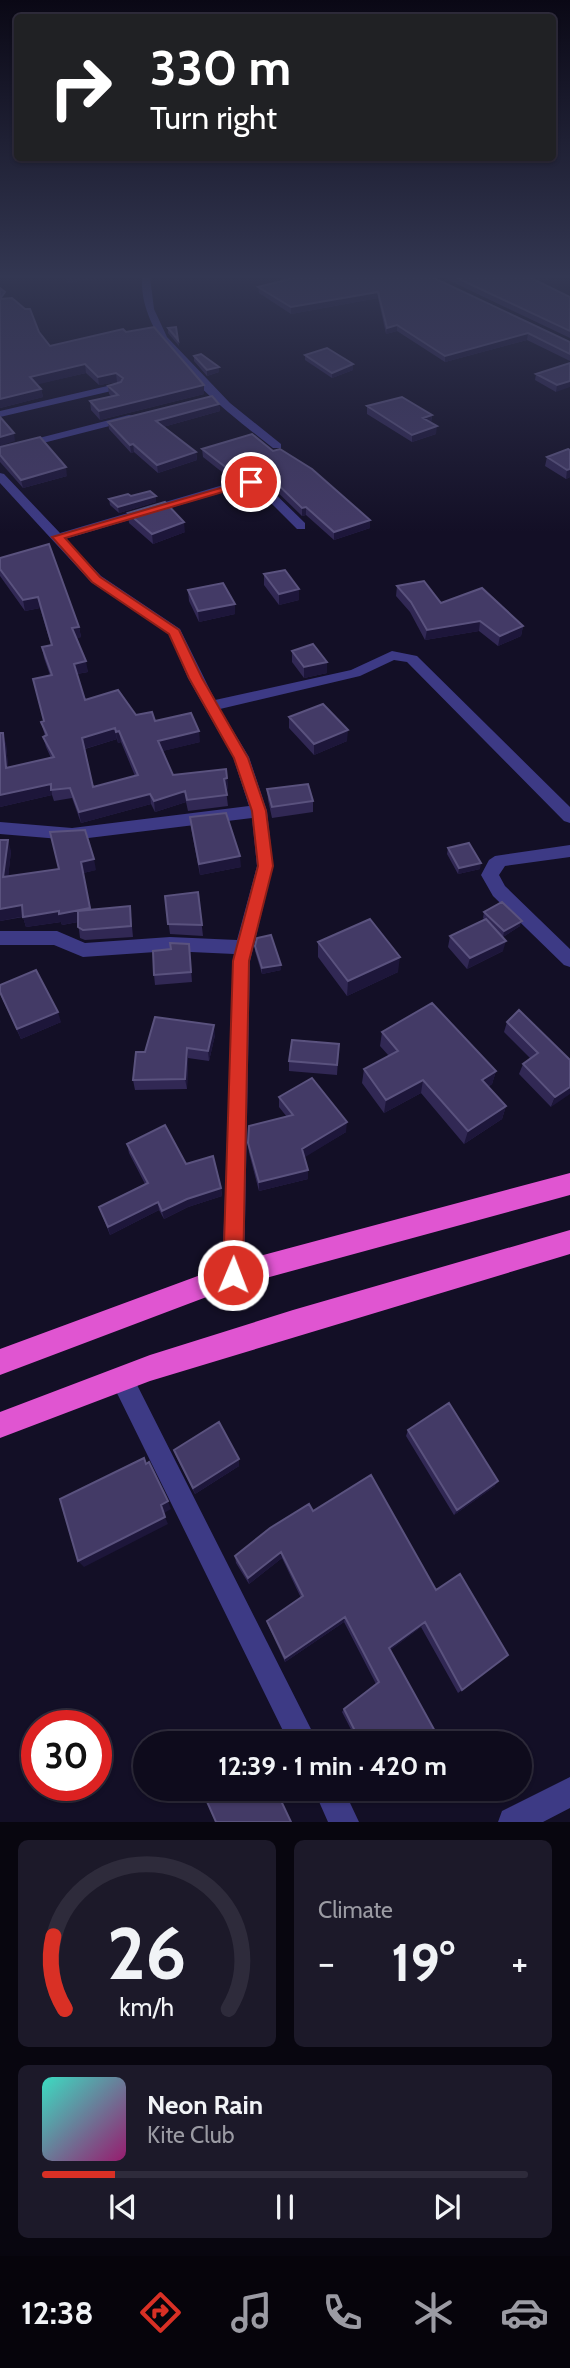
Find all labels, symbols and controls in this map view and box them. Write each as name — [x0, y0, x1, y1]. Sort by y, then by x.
text: 330 m — [150, 38, 291, 97]
icon: right — [35, 42, 126, 133]
text: Turn right — [150, 98, 277, 137]
pin — [221, 452, 281, 512]
icon: arrive — [232, 463, 270, 501]
position arrow — [196, 1238, 270, 1312]
speed limit sign: 30 — [21, 1710, 112, 1801]
text: 12:39 · 1 min · 420 m — [218, 1750, 447, 1782]
text: Climate — [318, 1896, 393, 1924]
text: 26 — [107, 1910, 187, 1998]
text: 19° — [391, 1931, 455, 1994]
text: − — [318, 1939, 335, 1986]
text: + — [511, 1939, 528, 1986]
text: km/h — [120, 1992, 174, 2022]
text: Neon Rain — [147, 2089, 263, 2121]
text: Kite Club — [147, 2121, 234, 2149]
icon: previous — [104, 2188, 142, 2226]
icon: pause — [266, 2188, 304, 2226]
icon: next — [428, 2188, 466, 2226]
icon: directions — [136, 2288, 185, 2337]
icon: music — [227, 2288, 276, 2337]
icon: phone — [318, 2288, 367, 2337]
icon: climate — [409, 2288, 458, 2337]
icon: car — [500, 2288, 549, 2337]
text: 12:38 — [21, 2293, 93, 2332]

